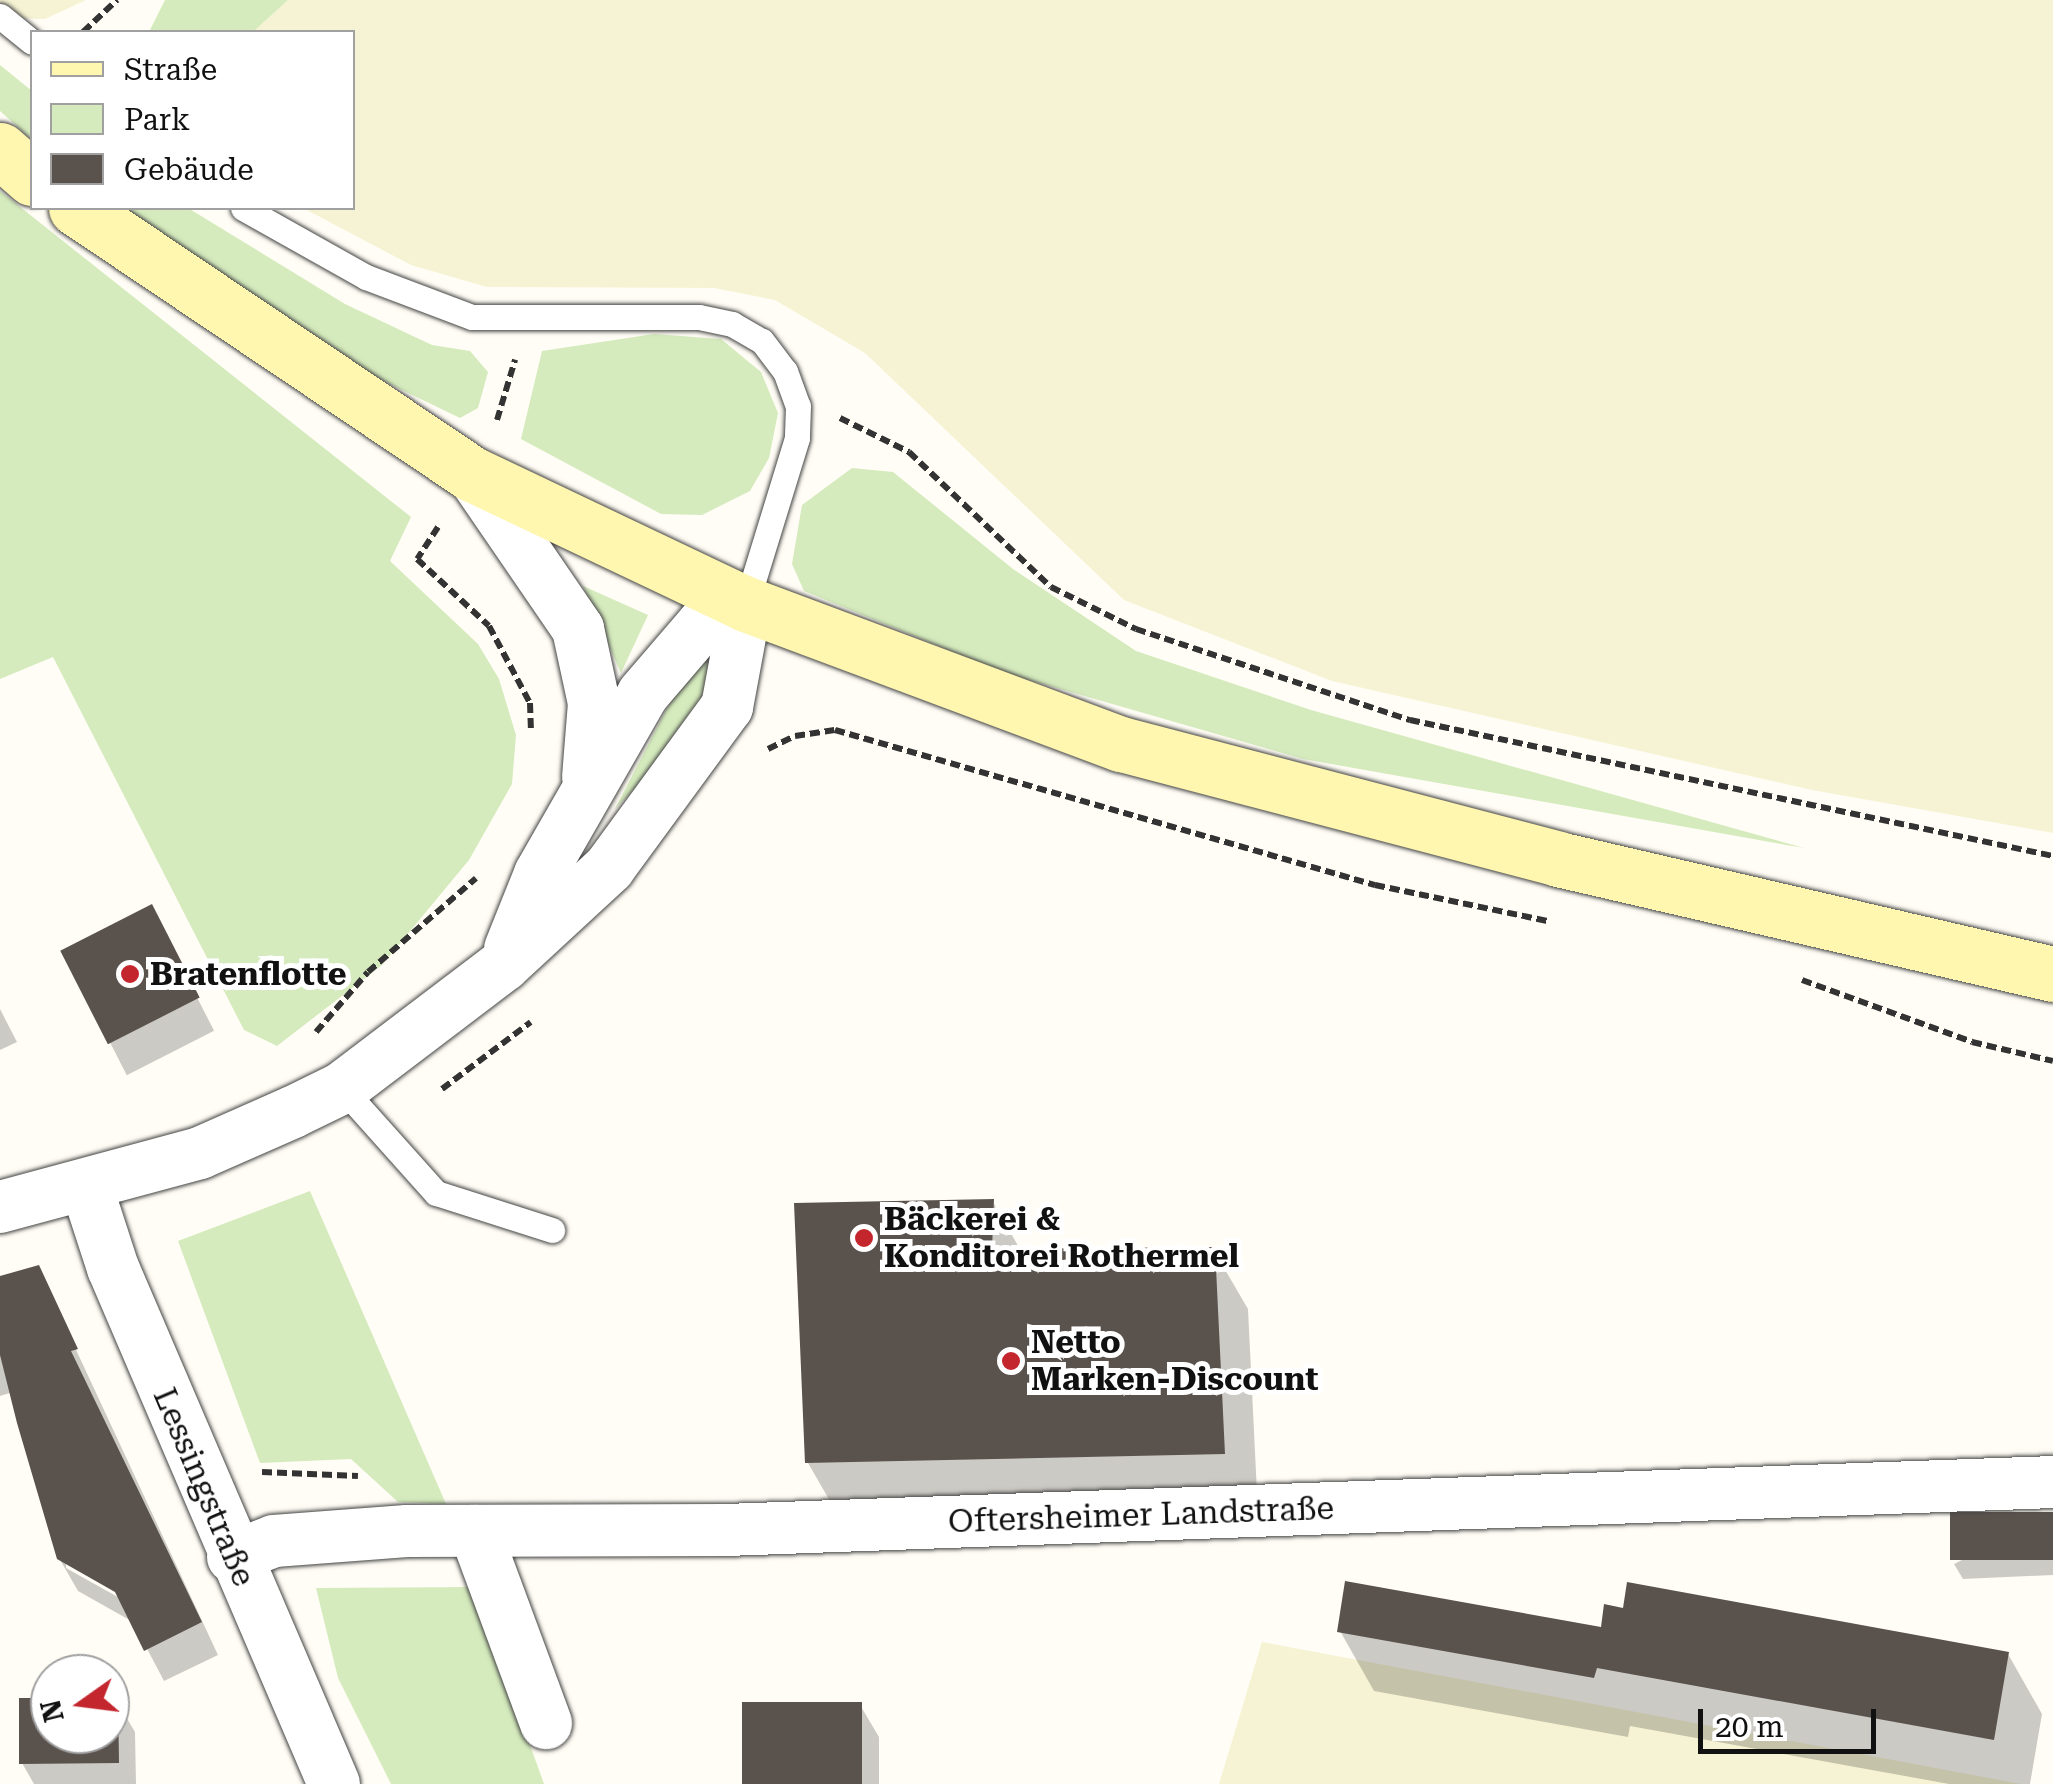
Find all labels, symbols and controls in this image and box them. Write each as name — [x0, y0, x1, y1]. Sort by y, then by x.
legend — [30, 30, 355, 210]
text: Straße — [124, 52, 217, 87]
text: Park — [124, 102, 190, 137]
text: Gebäude — [124, 152, 254, 187]
place label: Bratenflotte — [150, 955, 347, 993]
marker: Bratenflotte — [119, 963, 141, 985]
place label: Bäckerei & Konditorei Rothermel — [884, 1201, 1239, 1276]
marker: Bäckerei & Konditorei Rothermel — [853, 1227, 875, 1249]
place label: Netto Marken-Discount — [1031, 1324, 1318, 1399]
marker: Netto Marken-Discount — [1000, 1350, 1022, 1372]
street label: Lessingstraße — [145, 1382, 263, 1592]
street label: Oftersheimer Landstraße — [947, 1489, 1335, 1541]
north arrow — [30, 1654, 130, 1754]
scale bar — [1703, 1689, 1880, 1751]
text: N — [34, 1696, 71, 1725]
text: 20 m — [1715, 1709, 1784, 1744]

